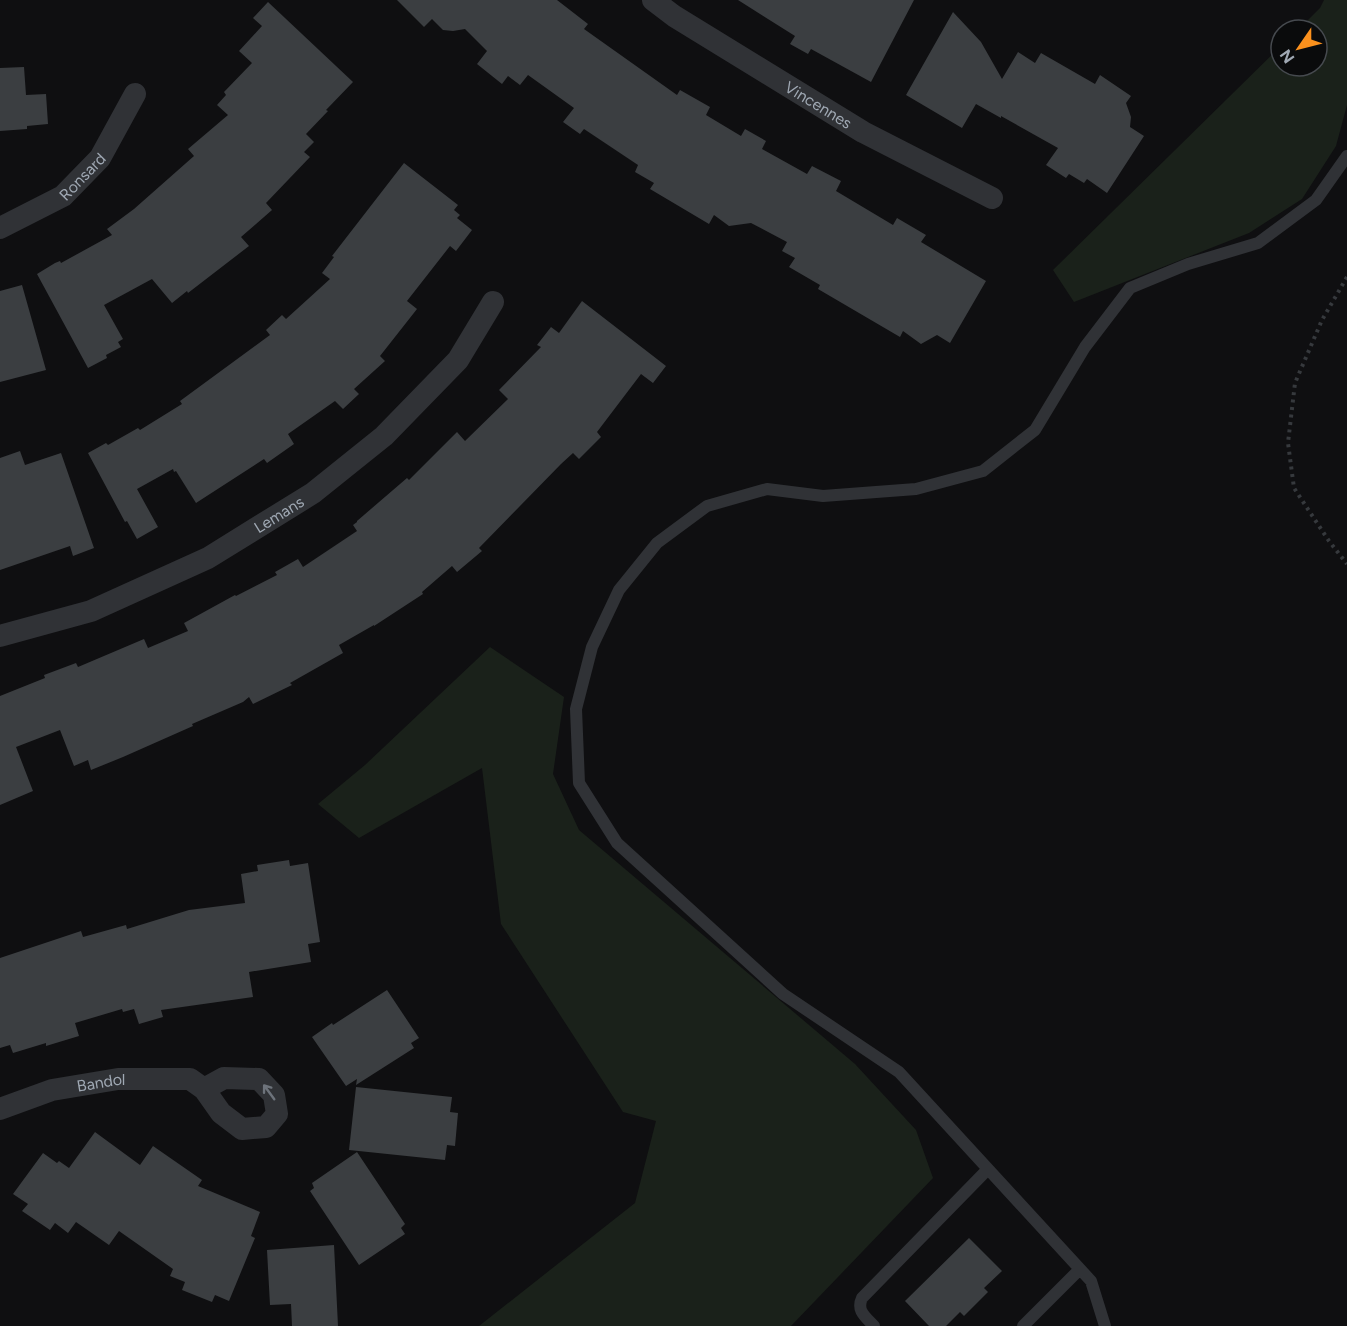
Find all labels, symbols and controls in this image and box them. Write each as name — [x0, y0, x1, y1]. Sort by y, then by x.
north arrow — [1269, 18, 1329, 78]
text: N — [1276, 46, 1298, 67]
street label: Vincennes — [781, 77, 855, 133]
street label: Ronsard — [55, 149, 110, 204]
street label: Lemans — [250, 492, 307, 537]
street label: Bandol — [75, 1070, 125, 1096]
one-way arrow — [263, 1084, 276, 1100]

